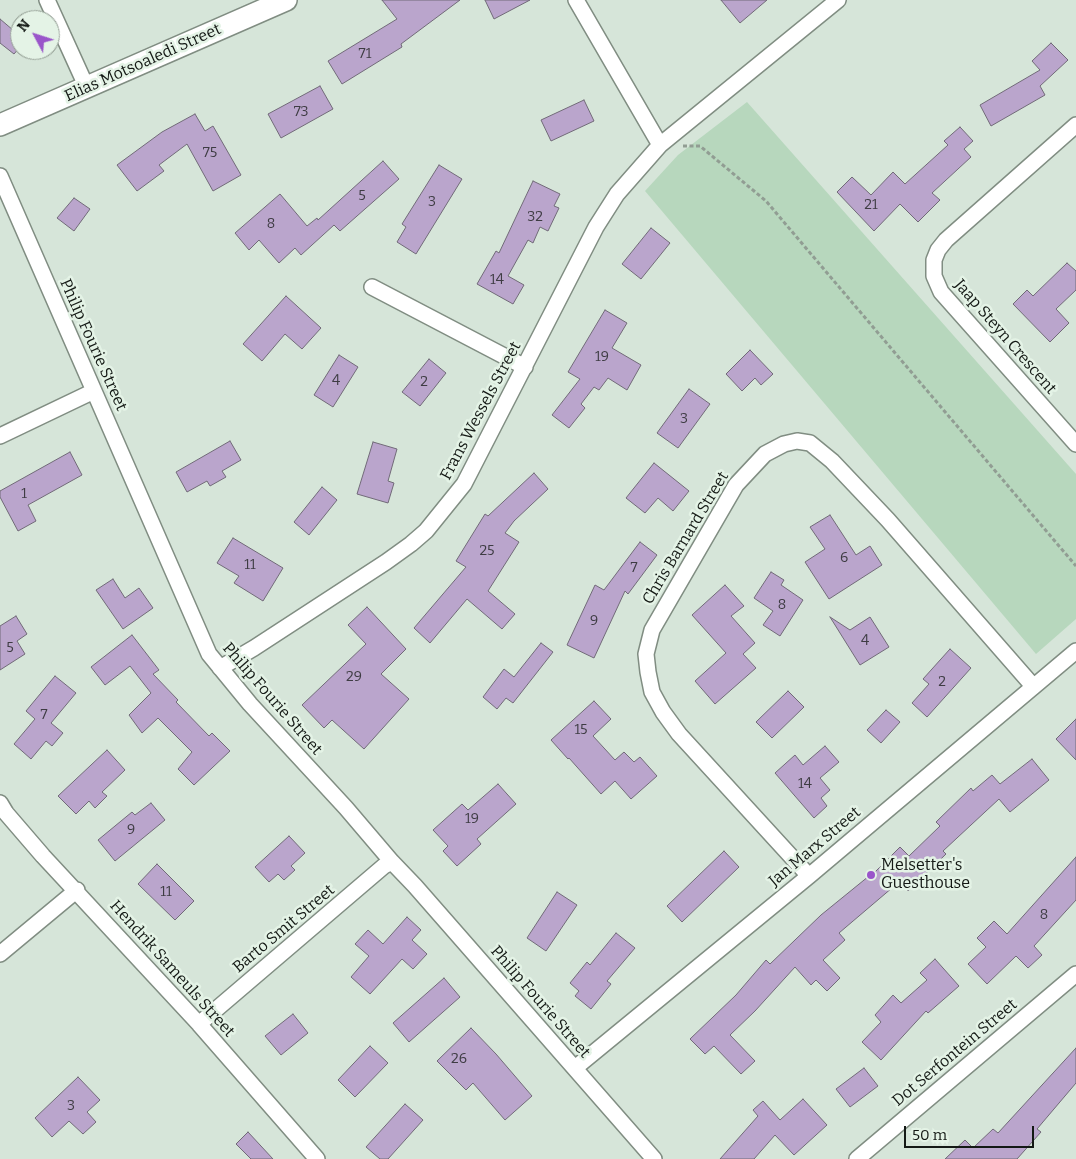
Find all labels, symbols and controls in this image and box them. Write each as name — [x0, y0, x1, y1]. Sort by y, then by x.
north arrow — [10, 10, 60, 60]
text: N — [14, 16, 34, 35]
street label: Elias Motsoaledi Street — [62, 20, 224, 106]
house number: 71 — [359, 46, 371, 62]
house number: 73 — [294, 104, 308, 120]
house number: 75 — [203, 145, 217, 161]
house number: 5 — [358, 188, 366, 204]
house number: 3 — [428, 194, 436, 210]
house number: 21 — [864, 197, 878, 213]
house number: 32 — [527, 209, 543, 225]
house number: 8 — [267, 216, 275, 232]
house number: 14 — [490, 272, 504, 288]
street label: Philip Fourie Street — [55, 276, 131, 414]
street label: Jaap Steyn Crescent — [950, 276, 1060, 398]
street label: Frans Wessels Street — [436, 339, 526, 483]
house number: 19 — [595, 349, 609, 365]
house number: 4 — [332, 373, 340, 389]
house number: 2 — [420, 374, 428, 390]
house number: 3 — [680, 411, 688, 427]
street label: Chris Barnard Street — [639, 468, 733, 608]
house number: 1 — [21, 486, 27, 502]
house number: 25 — [479, 543, 495, 559]
house number: 6 — [840, 550, 848, 566]
house number: 11 — [244, 557, 256, 573]
house number: 7 — [630, 560, 638, 576]
house number: 8 — [778, 597, 786, 613]
house number: 9 — [590, 613, 598, 629]
house number: 4 — [861, 633, 869, 649]
street label: Philip Fourie Street — [218, 639, 326, 759]
house number: 5 — [6, 640, 14, 656]
house number: 29 — [346, 669, 362, 685]
house number: 2 — [938, 674, 946, 690]
house number: 7 — [40, 707, 48, 723]
house number: 15 — [574, 722, 588, 738]
house number: 14 — [798, 776, 812, 792]
street label: Jan Marx Street — [765, 803, 865, 891]
house number: 19 — [465, 811, 479, 827]
house number: 9 — [127, 822, 135, 838]
place label: Melsetter's Guesthouse — [881, 856, 970, 894]
marker: Melsetter's Guesthouse — [865, 869, 877, 881]
street label: Barto Smit Street — [229, 881, 339, 977]
house number: 11 — [160, 884, 172, 900]
street label: Hendrik Sameuls Street — [106, 897, 238, 1041]
house number: 8 — [1040, 907, 1048, 923]
street label: Philip Fourie Street — [486, 942, 594, 1062]
street label: Dot Serfontein Street — [889, 995, 1021, 1111]
house number: 26 — [451, 1051, 467, 1067]
house number: 3 — [67, 1098, 75, 1114]
scale bar — [906, 1116, 1036, 1148]
text: 50 m — [912, 1126, 947, 1144]

